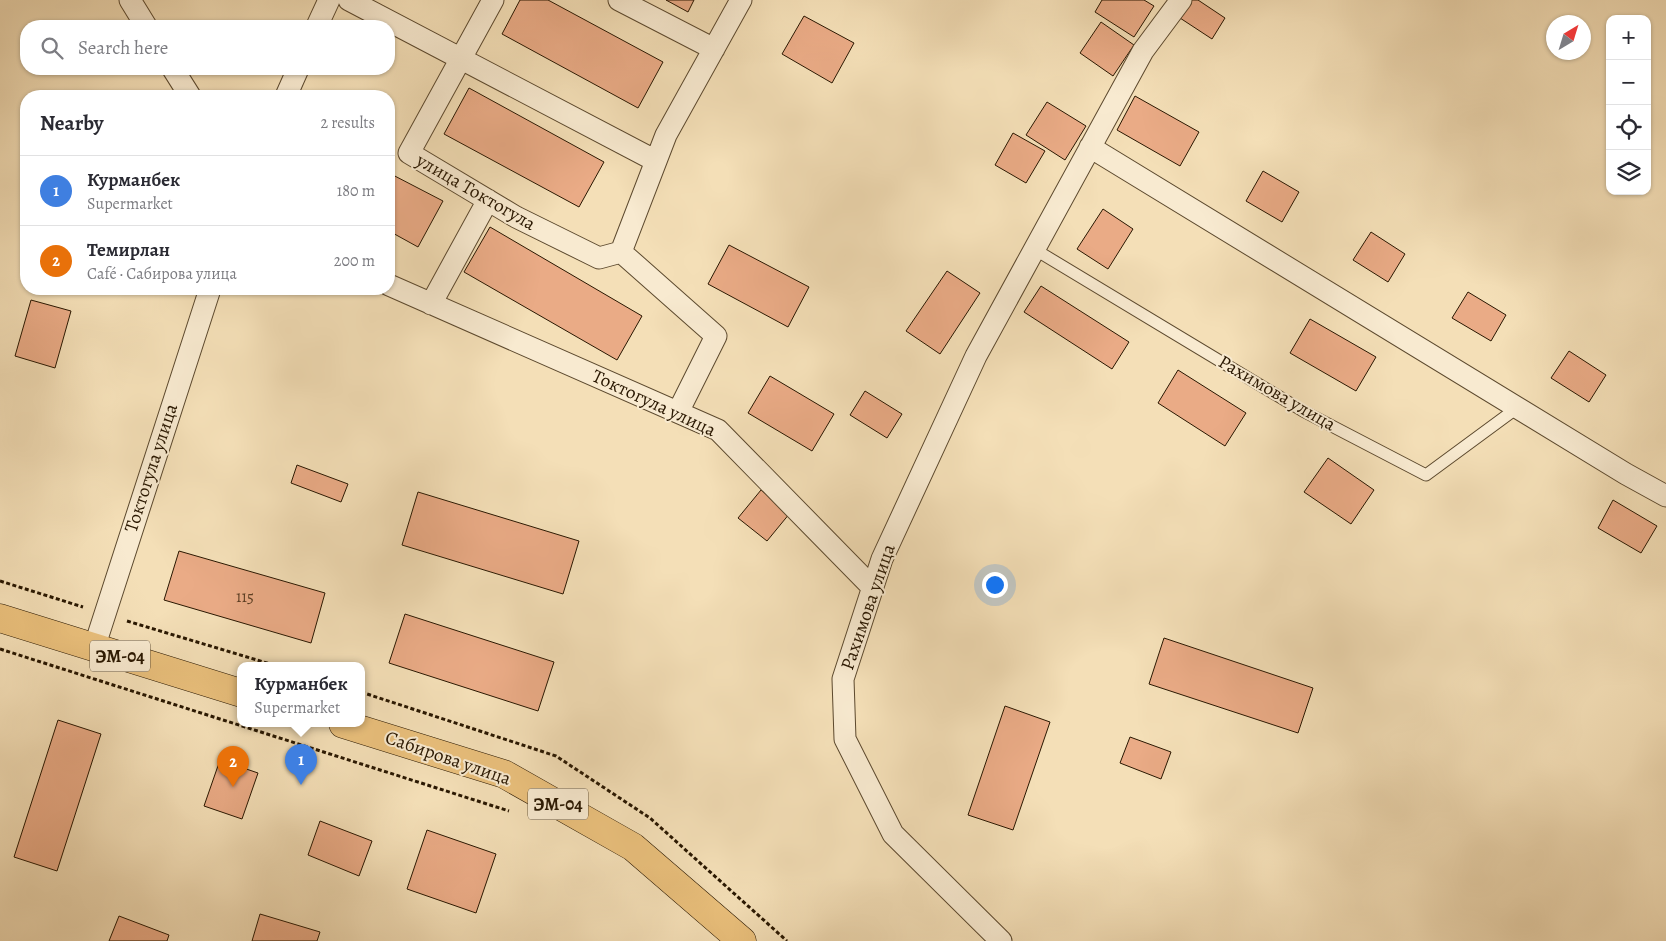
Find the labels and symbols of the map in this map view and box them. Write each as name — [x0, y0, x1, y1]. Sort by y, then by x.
north arrow — [1546, 15, 1591, 60]
street label: улица Токтогула — [411, 147, 541, 237]
street label: Рахимова улица — [1213, 349, 1341, 437]
street label: Токтогула улица — [588, 363, 720, 443]
street label: Токтогула улица — [118, 400, 184, 536]
street label: Рахимова улица — [834, 540, 902, 674]
your location — [982, 572, 1008, 598]
house number: 115 — [236, 586, 254, 608]
road number: ЭМ-04 — [90, 640, 150, 671]
street label: Сабирова улица — [382, 724, 515, 792]
pin: 1 — [285, 744, 317, 785]
pin: 2 — [217, 746, 249, 787]
road number: ЭМ-04 — [528, 789, 588, 820]

